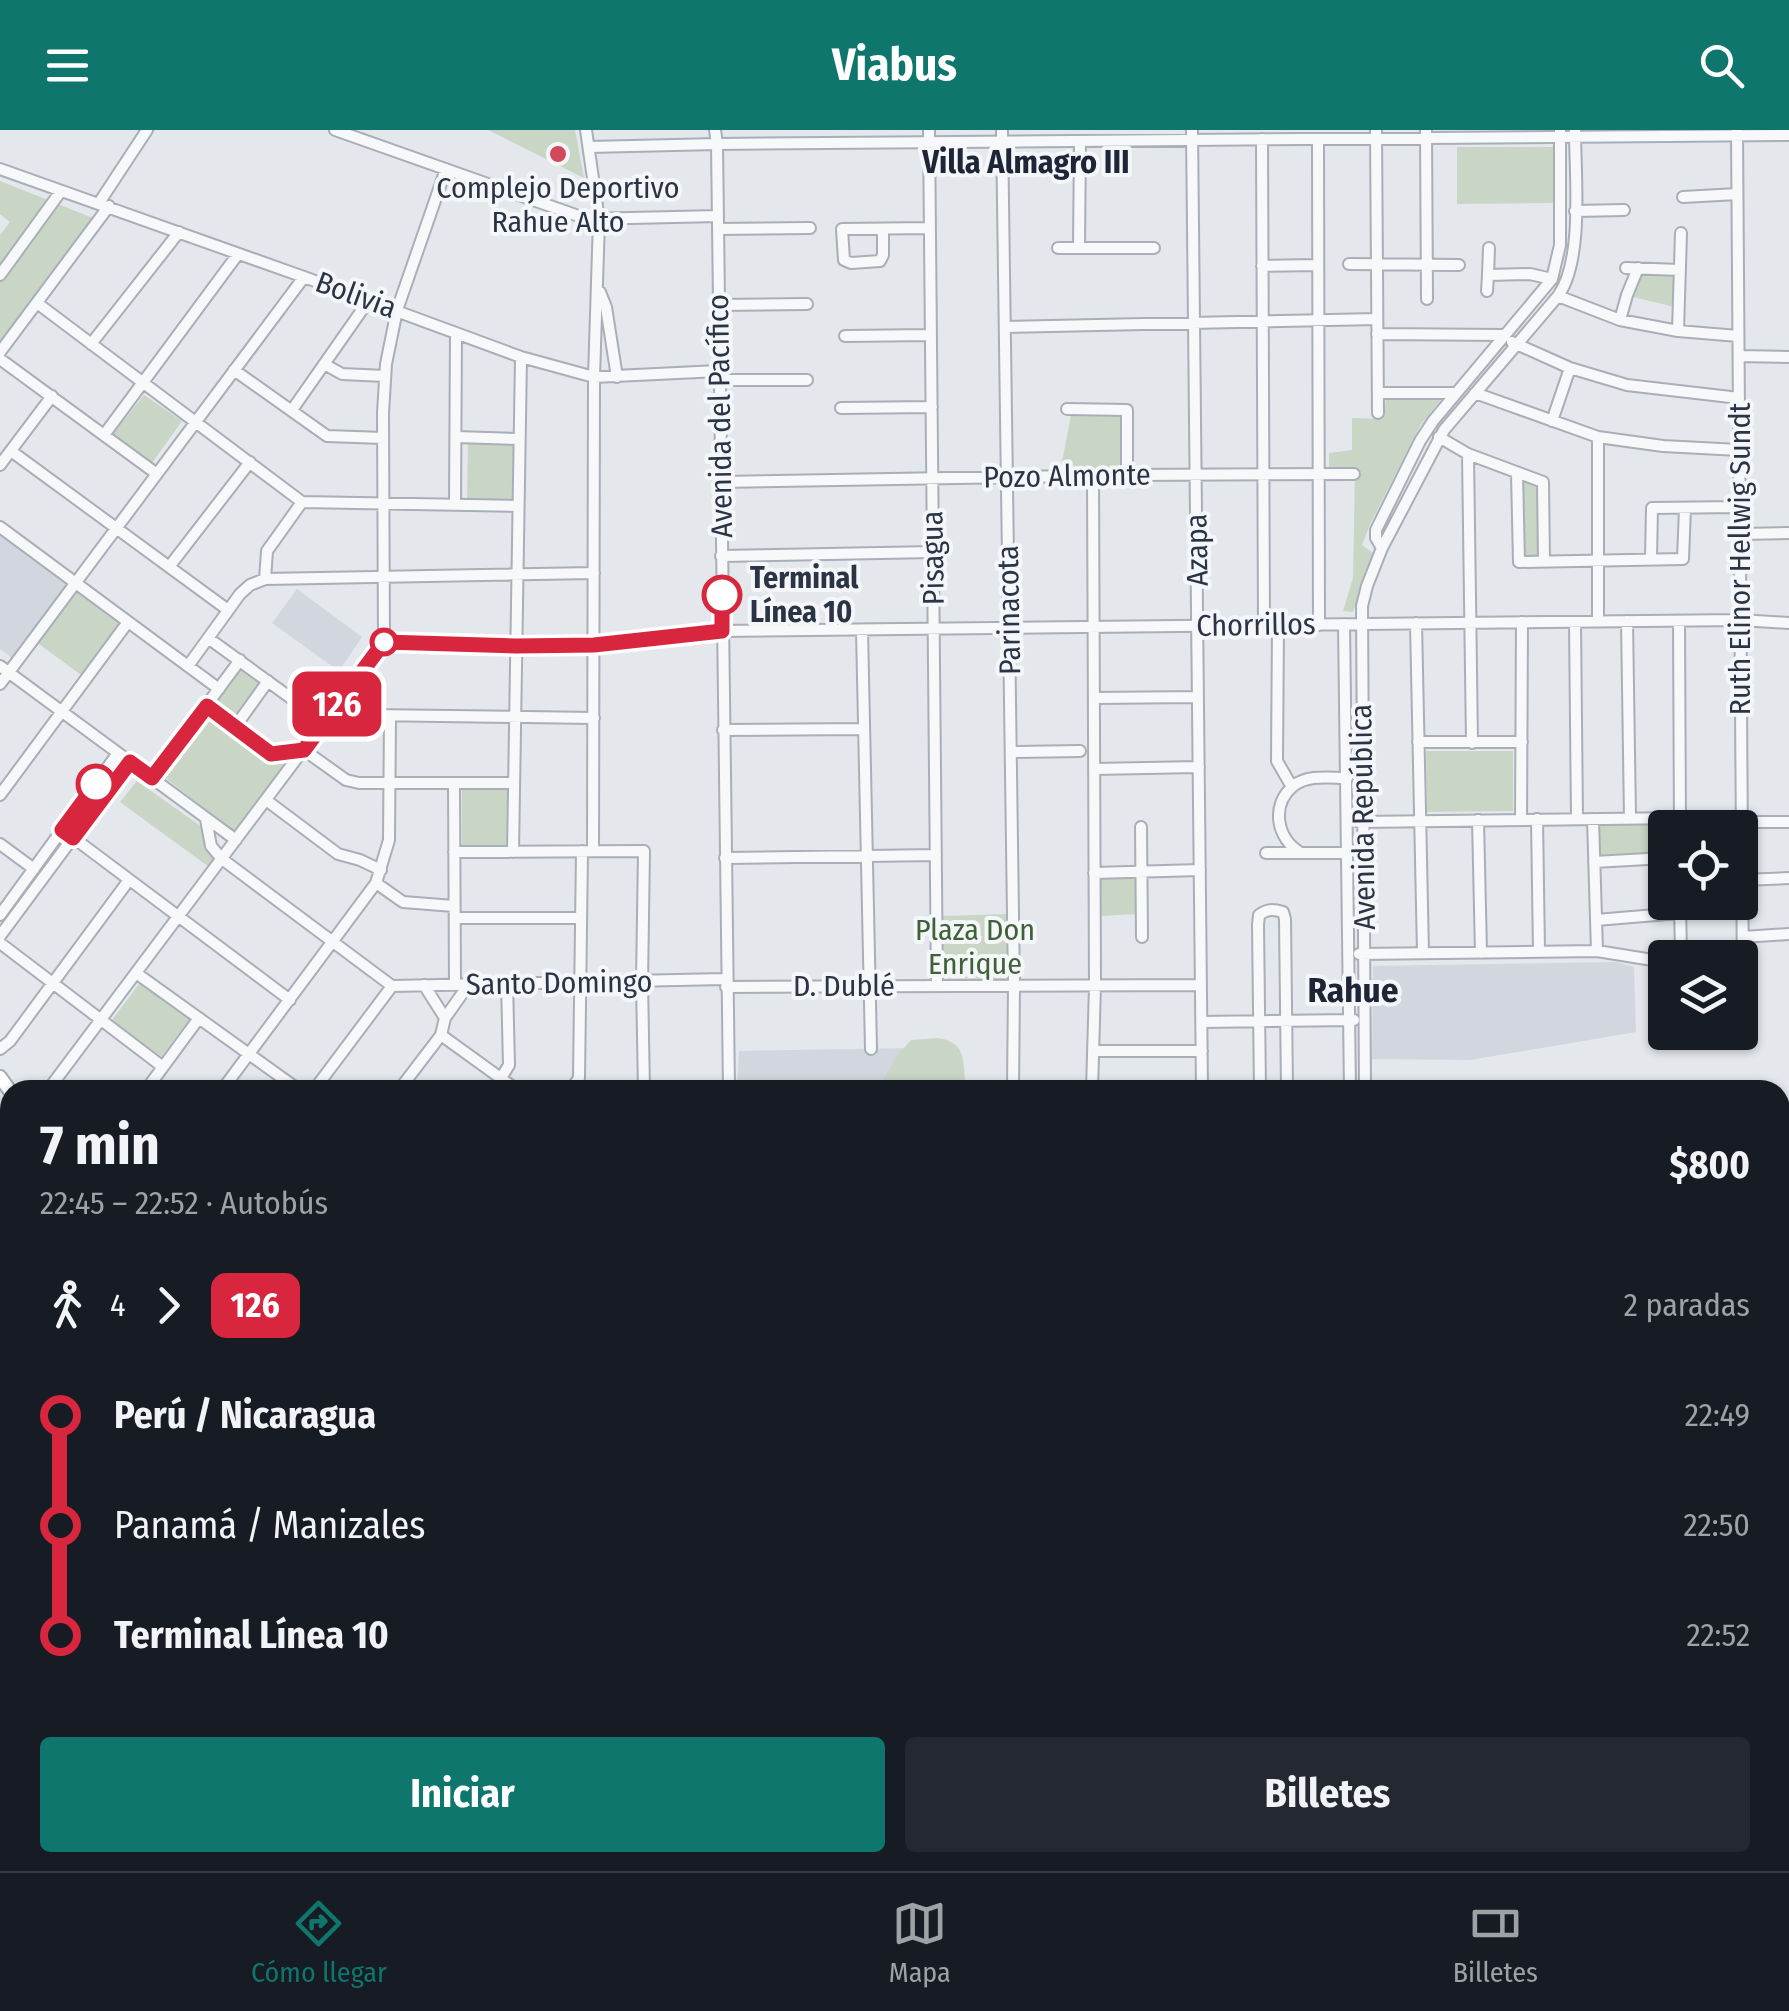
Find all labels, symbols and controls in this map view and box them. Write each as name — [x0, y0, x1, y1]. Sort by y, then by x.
icon: menu — [40, 38, 95, 93]
text: Viabus — [832, 38, 957, 92]
icon: search — [1694, 38, 1749, 93]
marker: Complejo Deportivo Rahue Alto — [547, 143, 569, 165]
district label: Villa Almagro III — [921, 143, 1130, 181]
place label: Complejo Deportivo Rahue Alto — [436, 170, 680, 240]
street label: Bolivia — [311, 264, 401, 326]
street label: Avenida del Pacífico — [700, 294, 740, 538]
street label: Ruth Elinor Hellwig Sundt — [1722, 403, 1758, 715]
street label: Pozo Almonte — [983, 457, 1151, 495]
street label: Pisagua — [914, 510, 952, 606]
street label: Azapa — [1178, 514, 1216, 586]
street label: Parinacota — [990, 545, 1028, 675]
place label: Terminal Línea 10 — [750, 560, 859, 630]
marker: Terminal Línea 10 — [703, 576, 741, 614]
street label: Chorrillos — [1196, 606, 1316, 644]
unlabelled marker — [371, 629, 397, 655]
line badge: 126 — [280, 672, 394, 736]
text: 126 — [312, 683, 362, 725]
street label: Avenida República — [1343, 704, 1383, 930]
unlabelled marker — [77, 765, 115, 803]
map controls — [1648, 810, 1758, 1050]
button: locate — [1648, 810, 1758, 920]
park label: Plaza Don Enrique — [915, 912, 1035, 982]
button: layers — [1648, 940, 1758, 1050]
street label: Santo Domingo — [465, 963, 653, 1003]
street label: D. Dublé — [793, 968, 895, 1004]
district label: Rahue — [1308, 969, 1398, 1011]
text: 7 min — [40, 1113, 160, 1179]
text: $800 — [1670, 1142, 1750, 1188]
text: 22:45 – 22:52 · Autobús — [40, 1184, 328, 1222]
icon: walk — [40, 1278, 95, 1333]
icon: forward — [141, 1278, 196, 1333]
text: 126 — [231, 1284, 280, 1326]
text: 4 — [110, 1286, 126, 1324]
text: 2 paradas — [1624, 1286, 1750, 1324]
text: Perú / Nicaragua — [114, 1392, 376, 1438]
text: 22:49 — [1685, 1396, 1750, 1434]
text: Panamá / Manizales — [114, 1502, 426, 1548]
text: 22:50 — [1684, 1506, 1750, 1544]
text: Terminal Línea 10 — [114, 1612, 389, 1658]
text: 22:52 — [1686, 1616, 1750, 1654]
button: Iniciar — [40, 1737, 885, 1852]
button: Billetes — [905, 1737, 1750, 1852]
tab: Cómo llegar — [251, 1896, 387, 1989]
tab: Mapa — [889, 1896, 951, 1989]
tab: Billetes — [1453, 1896, 1538, 1989]

